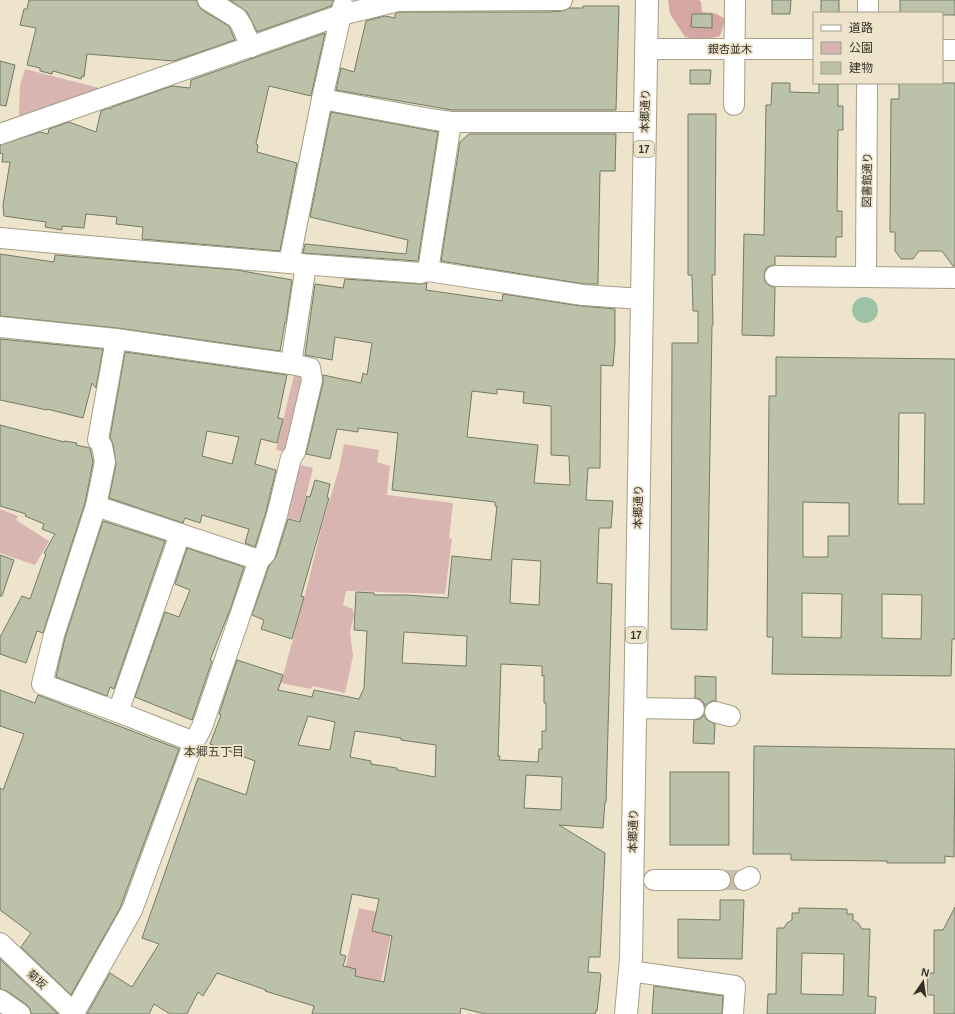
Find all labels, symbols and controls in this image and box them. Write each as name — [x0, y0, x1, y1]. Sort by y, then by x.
legend — [813, 12, 943, 84]
text: 道路 — [849, 21, 873, 35]
text: 公園 — [849, 41, 873, 55]
street label: 銀杏並木 — [708, 43, 752, 55]
text: 建物 — [849, 61, 873, 75]
street label: 本郷通り — [639, 89, 651, 133]
road number: 17 — [634, 141, 654, 157]
street label: 図書館通り — [861, 152, 873, 208]
street label: 本郷通り — [632, 485, 644, 529]
road number: 17 — [626, 627, 646, 643]
district label: 本郷五丁目 — [184, 745, 244, 759]
street label: 本郷通り — [627, 809, 639, 853]
north arrow — [903, 962, 943, 1002]
text: N — [920, 966, 931, 979]
street label: 菊坂 — [25, 967, 49, 991]

